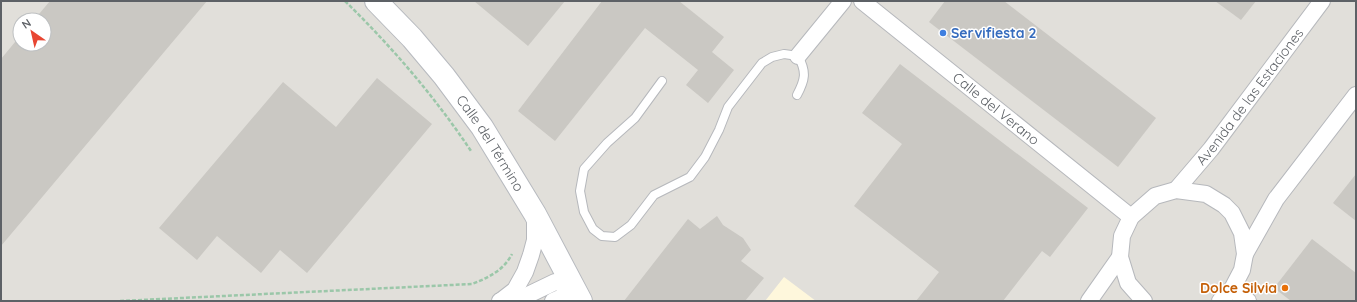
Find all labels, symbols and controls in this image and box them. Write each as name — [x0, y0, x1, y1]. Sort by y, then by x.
north arrow — [12, 12, 52, 52]
text: N — [19, 16, 34, 32]
place label: Servifiesta 2 — [951, 24, 1036, 42]
street label: Avenida de las Estaciones — [1192, 25, 1307, 169]
marker: Servifiesta 2 — [938, 28, 948, 38]
street label: Calle del Verano — [949, 68, 1043, 149]
street label: Calle del Término — [452, 91, 528, 195]
place label: Dolce Silvia — [1200, 279, 1277, 297]
marker: Dolce Silvia — [1280, 283, 1290, 293]

